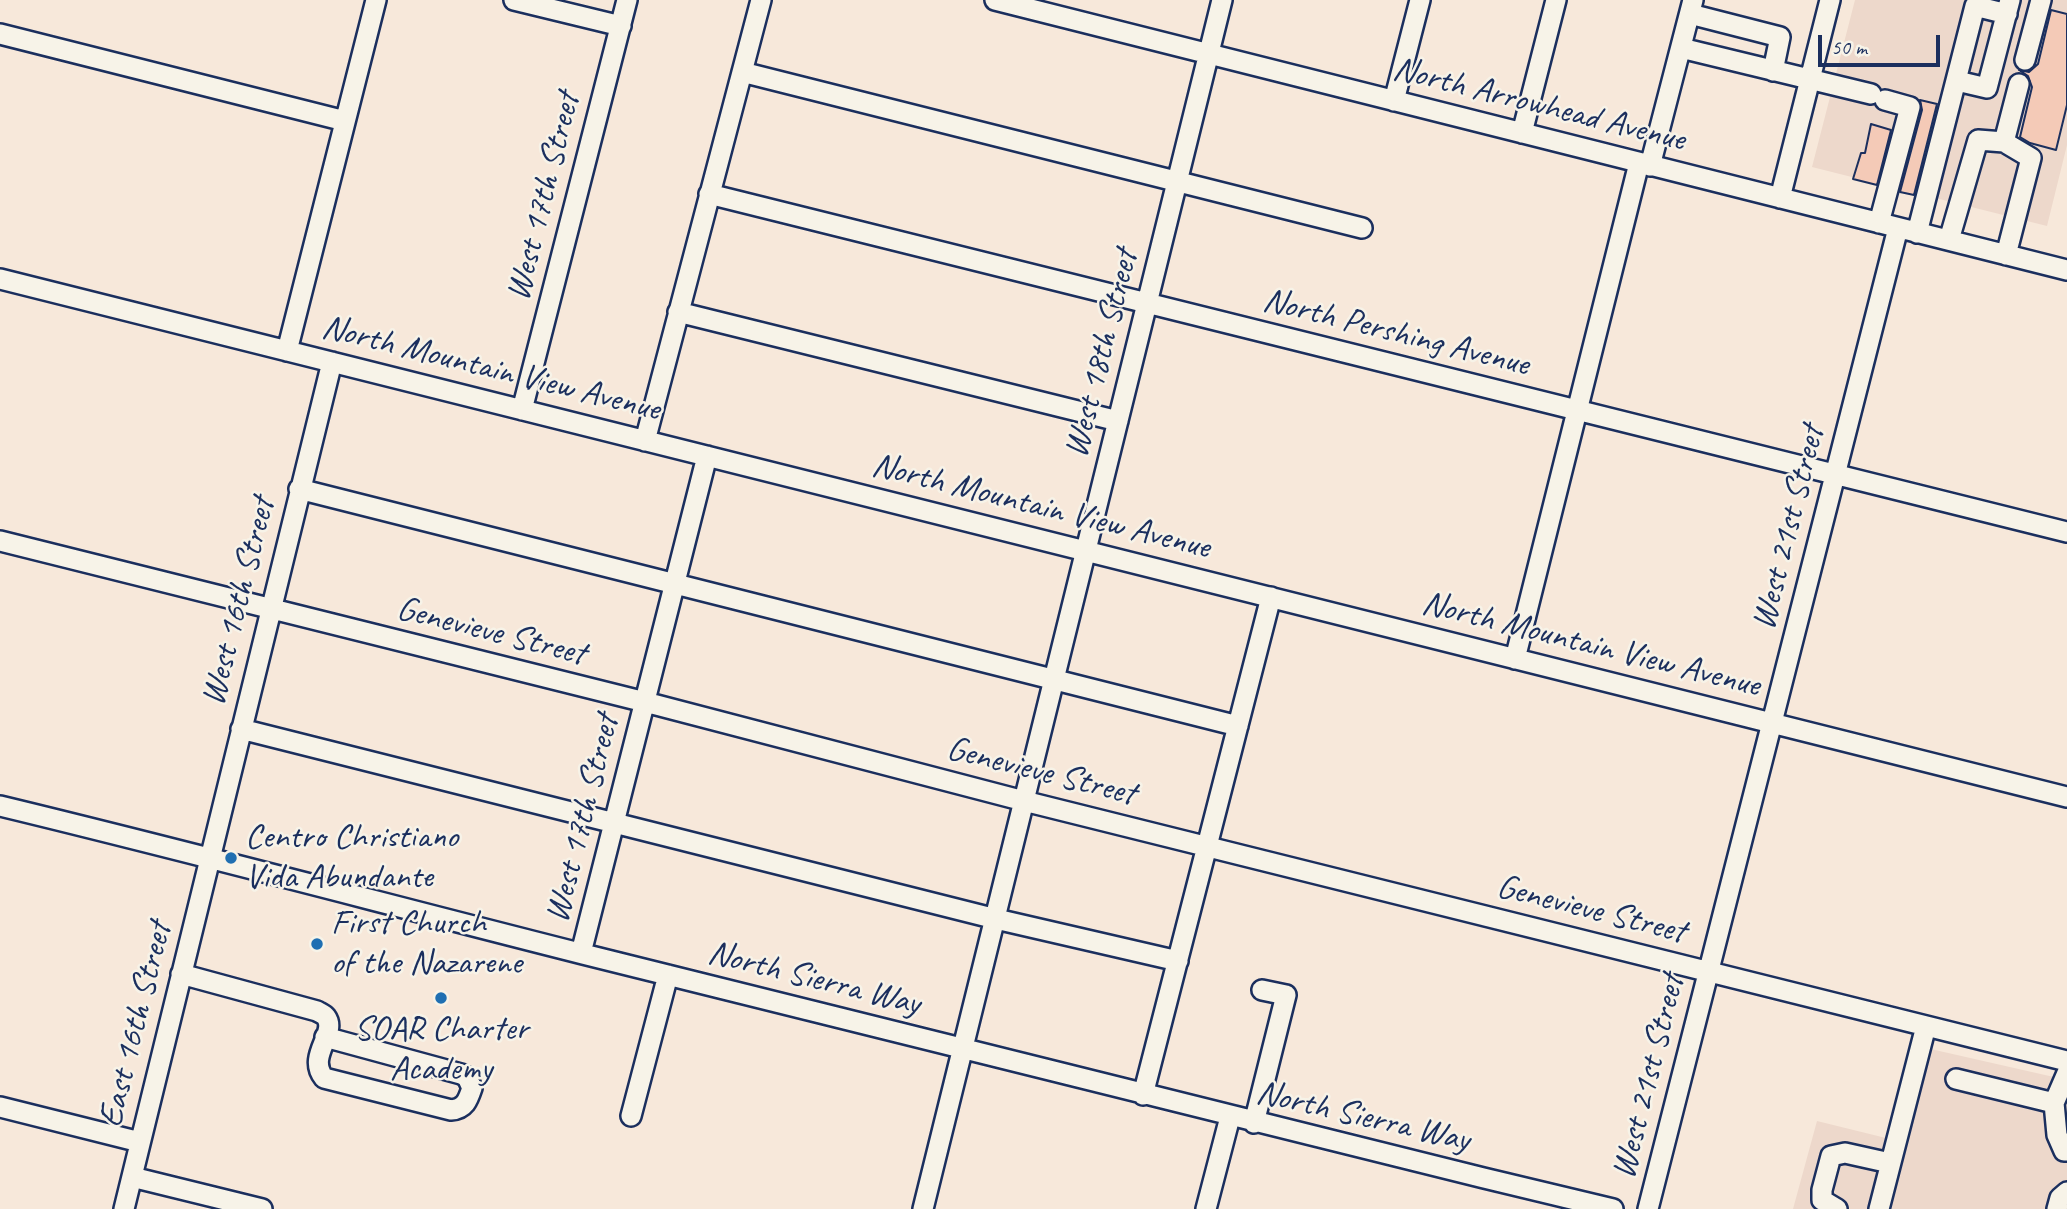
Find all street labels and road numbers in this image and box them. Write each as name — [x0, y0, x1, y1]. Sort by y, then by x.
street label: North Arrowhead Avenue — [1389, 48, 1689, 162]
street label: West 17th Street — [498, 89, 590, 305]
street label: West 18th Street — [1056, 246, 1148, 462]
street label: North Pershing Avenue — [1259, 280, 1533, 386]
street label: North Mountain View Avenue — [318, 307, 664, 431]
street label: West 21st Street — [1743, 422, 1835, 634]
street label: North Mountain View Avenue — [868, 445, 1214, 569]
street label: West 16th Street — [193, 494, 285, 710]
street label: North Mountain View Avenue — [1418, 583, 1764, 707]
street label: Genevieve Street — [392, 588, 590, 676]
street label: West 17th Street — [537, 711, 629, 927]
street label: Genevieve Street — [942, 728, 1140, 816]
street label: Genevieve Street — [1492, 866, 1690, 954]
street label: East 16th Street — [90, 918, 182, 1132]
street label: North Sierra Way — [704, 932, 924, 1026]
street label: West 21st Street — [1603, 971, 1695, 1183]
street label: North Sierra Way — [1252, 1072, 1474, 1162]

